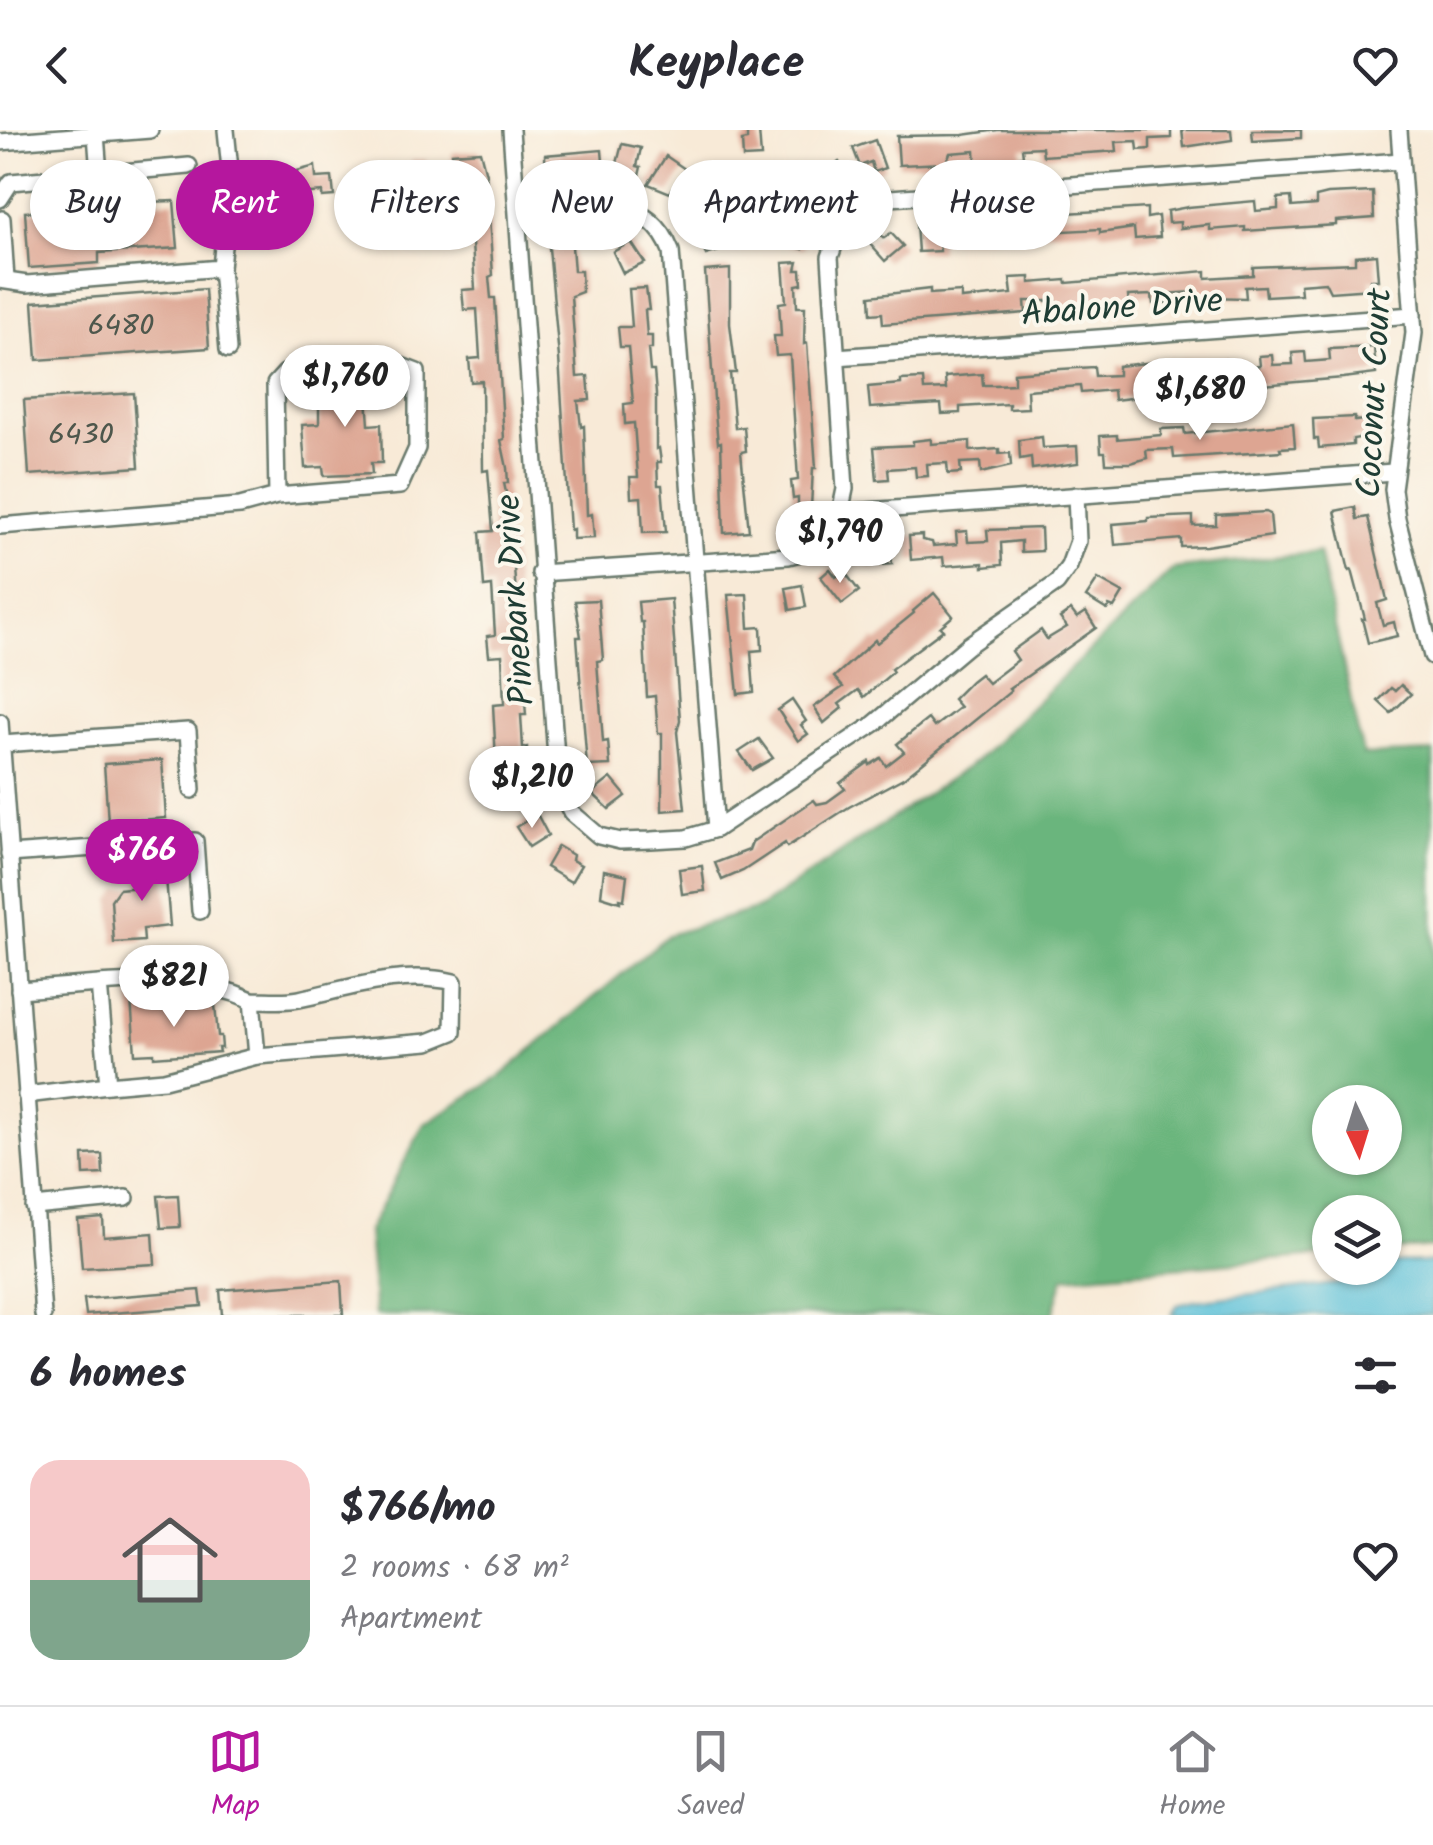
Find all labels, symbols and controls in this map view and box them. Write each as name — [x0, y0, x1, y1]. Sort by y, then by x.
text: Keyplace — [629, 29, 804, 101]
icon: back — [30, 38, 85, 93]
icon: heart — [1348, 38, 1403, 93]
chip: Buy — [30, 160, 156, 250]
chip: Rent — [176, 160, 314, 250]
chip: Filters — [334, 160, 495, 250]
chip: New — [515, 160, 648, 250]
chip: Apartment — [668, 160, 893, 250]
chip: House — [913, 160, 1070, 250]
street label: Abalone Drive — [1020, 274, 1225, 344]
street label: Coconut Court — [1343, 286, 1409, 500]
house number: 6480 — [88, 303, 154, 351]
pin: $1,760 — [264, 345, 426, 430]
text: $1,760 — [302, 352, 388, 403]
pin: $1,680 — [1119, 358, 1281, 443]
text: $1,680 — [1155, 365, 1245, 416]
house number: 6430 — [48, 412, 114, 460]
street label: Pinebark Drive — [482, 492, 552, 707]
pin: $1,790 — [759, 501, 921, 586]
text: $1,790 — [798, 508, 882, 559]
pin: $1,210 — [451, 746, 613, 831]
text: $1,210 — [491, 753, 573, 804]
pin: $766 — [83, 819, 201, 904]
text: $766 — [108, 826, 176, 877]
pin: $821 — [115, 945, 233, 1030]
text: $821 — [141, 952, 207, 1003]
north arrow — [1312, 1085, 1402, 1175]
map controls — [1312, 1085, 1402, 1285]
button: layers — [1312, 1195, 1402, 1285]
text: 6 homes — [30, 1342, 186, 1409]
icon: filters — [1348, 1348, 1403, 1403]
text: $766/mo — [340, 1476, 496, 1543]
icon: home — [110, 1500, 230, 1620]
icon: heart — [1348, 1533, 1403, 1588]
text: 2 rooms · 68 m² — [340, 1543, 569, 1594]
text: Apartment — [340, 1594, 482, 1645]
tab: Map — [208, 1724, 263, 1829]
tab: Saved — [678, 1724, 744, 1829]
tab: Home — [1159, 1724, 1225, 1829]

